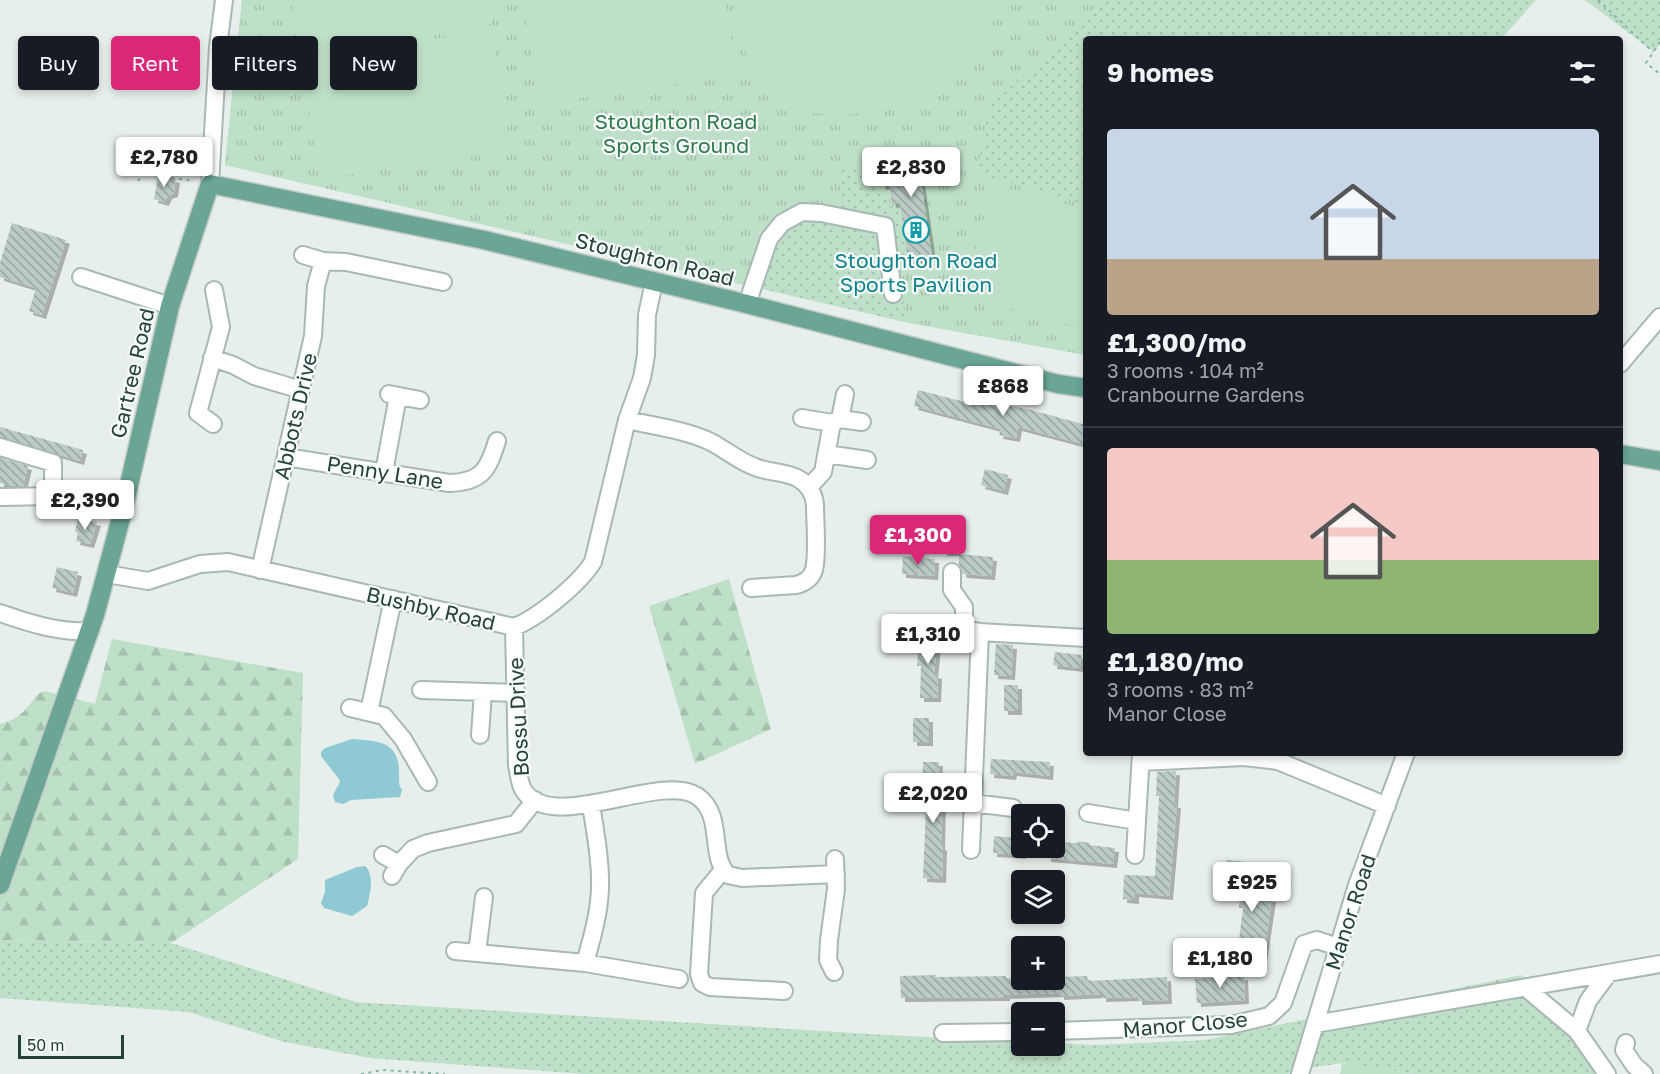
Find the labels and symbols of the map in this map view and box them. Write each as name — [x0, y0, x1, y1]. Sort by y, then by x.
park label: Stoughton Road Sports Ground — [595, 108, 757, 158]
pin: £2,780 — [115, 137, 213, 188]
pin: £2,830 — [862, 147, 960, 198]
building icon: Stoughton Road Sports Pavilion — [901, 215, 931, 245]
street label: Stoughton Road — [573, 227, 737, 291]
place label: Stoughton Road Sports Pavilion — [835, 247, 997, 297]
street label: Gartree Road — [104, 305, 160, 441]
street label: Abbots Drive — [268, 350, 322, 482]
pin: £868 — [967, 366, 1039, 417]
street label: Penny Lane — [325, 450, 445, 494]
pin: £2,390 — [36, 480, 134, 531]
pin: £1,300 — [869, 515, 967, 566]
street label: Bushby Road — [364, 581, 498, 635]
pin: £1,310 — [879, 614, 977, 665]
street label: Bossu Drive — [502, 657, 534, 777]
pin: £2,020 — [884, 773, 982, 824]
street label: Manor Road — [1319, 851, 1381, 973]
pin: £925 — [1216, 862, 1288, 913]
pin: £1,180 — [1171, 938, 1269, 989]
street label: Manor Close — [1121, 1006, 1249, 1042]
scale bar — [18, 1032, 124, 1060]

